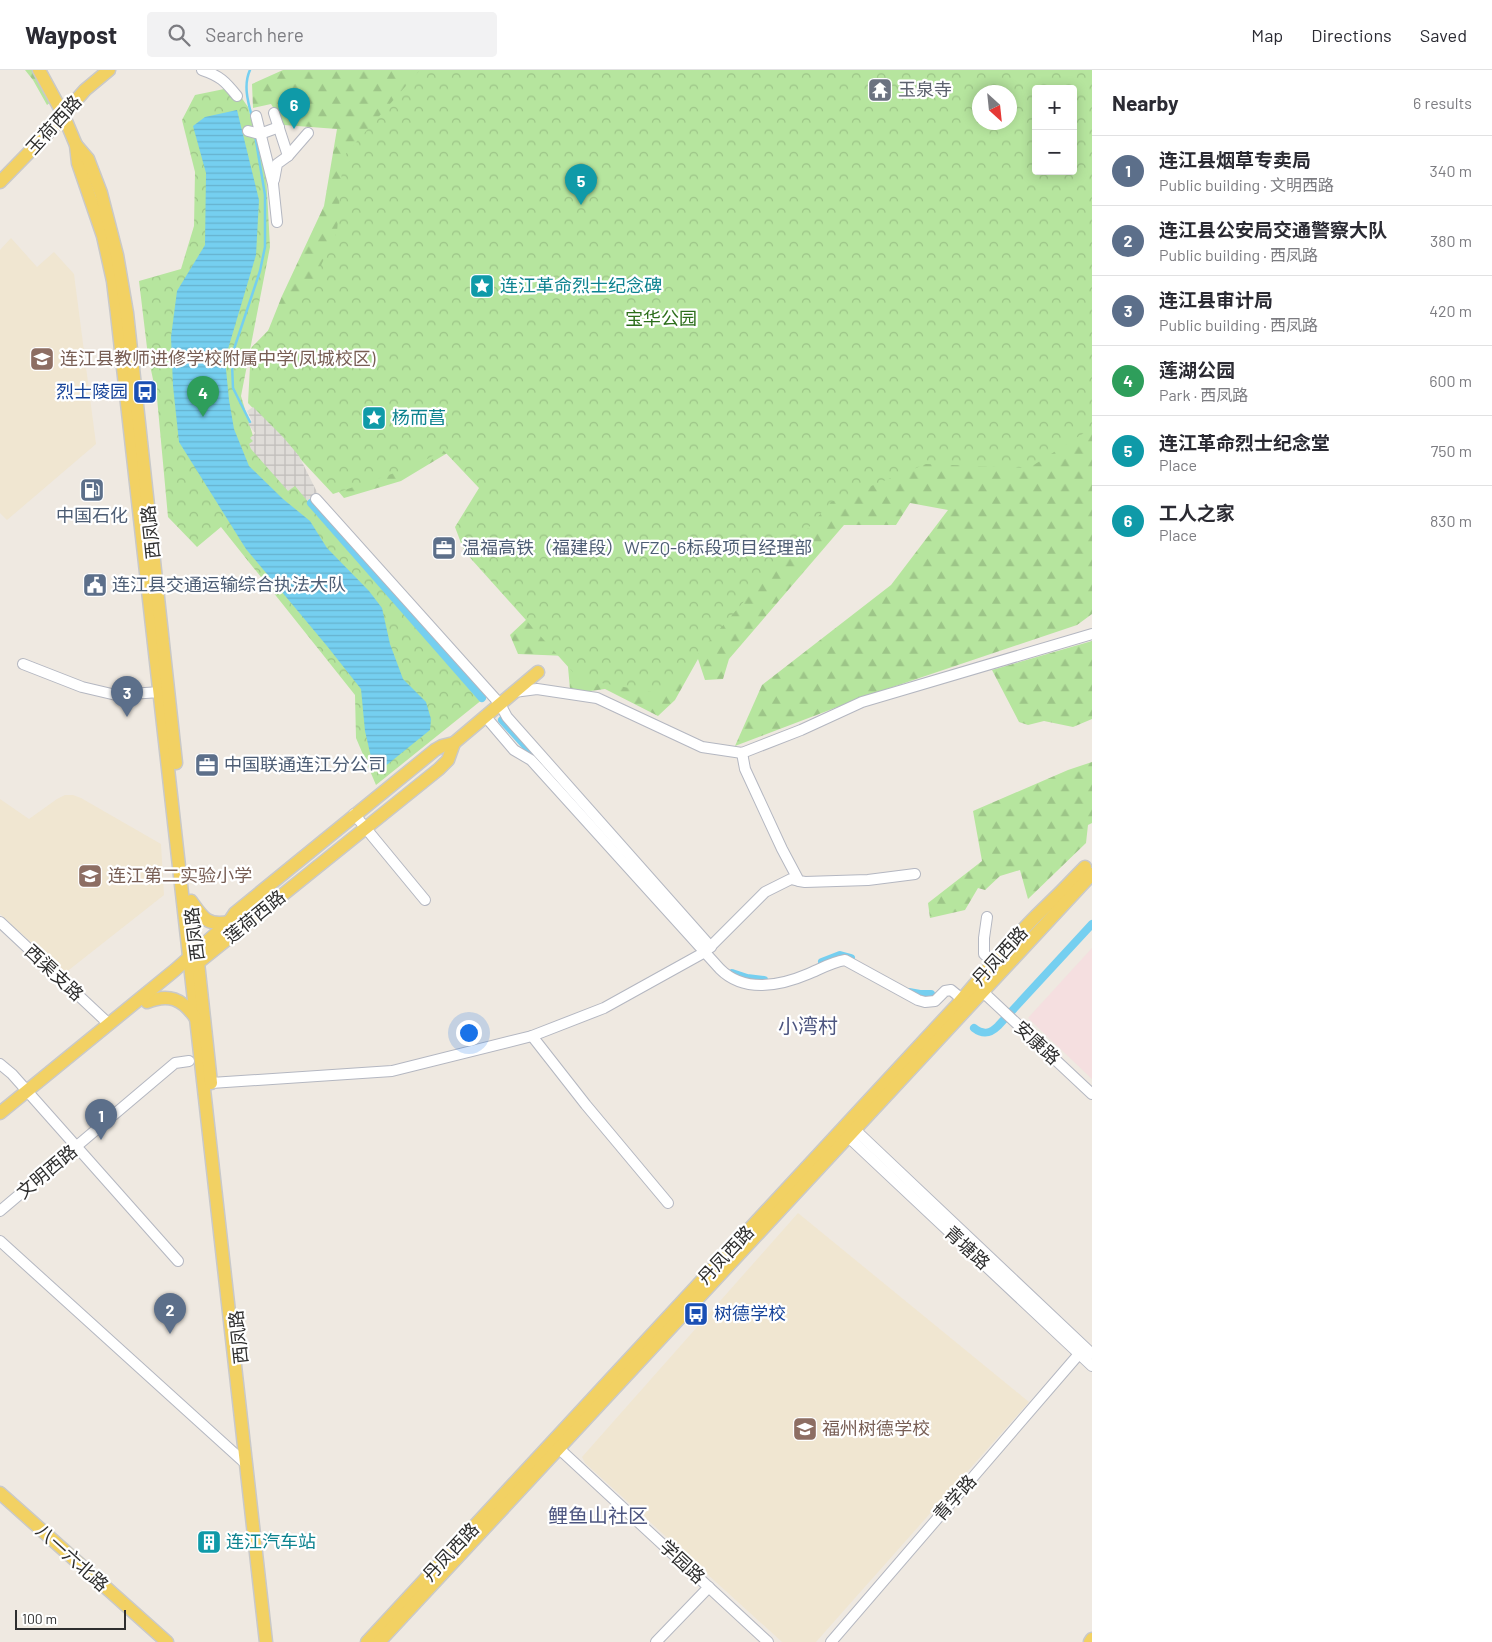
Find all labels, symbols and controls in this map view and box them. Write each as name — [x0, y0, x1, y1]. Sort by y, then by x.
search box — [147, 12, 497, 57]
text: Waypost — [25, 20, 117, 49]
icon: search — [165, 21, 193, 49]
text: Search here — [205, 23, 304, 46]
text: Map — [1251, 24, 1283, 46]
text: Directions — [1311, 24, 1392, 46]
text: Saved — [1420, 24, 1467, 46]
temple icon: 玉泉寺 — [867, 77, 893, 103]
place label: 玉泉寺 — [898, 78, 952, 100]
north arrow — [972, 85, 1017, 130]
map controls — [1032, 85, 1077, 175]
button: + — [1032, 85, 1077, 130]
pin: 6 — [278, 88, 310, 129]
street label: 玉荷西路 — [21, 90, 86, 158]
text: Nearby — [1112, 90, 1178, 115]
text: 6 results — [1413, 93, 1472, 112]
button: − — [1032, 130, 1077, 175]
text: 连江县烟草专卖局 — [1159, 148, 1311, 171]
text: 1 — [1125, 161, 1131, 180]
text: 340 m — [1429, 161, 1472, 180]
pin: 5 — [565, 164, 597, 205]
text: Public building · 文明西路 — [1159, 175, 1334, 194]
text: 连江县公安局交通警察大队 — [1159, 218, 1387, 241]
text: 2 — [1124, 231, 1132, 250]
text: 380 m — [1430, 231, 1472, 250]
text: Public building · 西凤路 — [1159, 245, 1318, 264]
place icon: 连江革命烈士纪念碑 — [469, 273, 495, 299]
place label: 连江革命烈士纪念碑 — [500, 274, 662, 296]
text: 连江县审计局 — [1159, 288, 1273, 311]
text: 3 — [1124, 301, 1132, 320]
text: 420 m — [1429, 301, 1472, 320]
park label: 宝华公园 — [625, 307, 697, 329]
text: Public building · 西凤路 — [1159, 315, 1318, 334]
school or university icon: 连江县教师进修学校附属中学(凤城校区) — [29, 346, 55, 372]
place label: 连江县教师进修学校附属中学(凤城校区) — [60, 347, 376, 369]
text: 莲湖公园 — [1159, 358, 1235, 381]
text: 4 — [1123, 371, 1133, 390]
text: 600 m — [1429, 371, 1472, 390]
pin: 4 — [187, 376, 219, 417]
bus stop icon: 烈士陵园 — [132, 379, 158, 405]
place label: 烈士陵园 — [56, 380, 128, 402]
text: Park · 西凤路 — [1159, 385, 1248, 404]
place icon: 杨而菖 — [361, 405, 387, 431]
place label: 杨而菖 — [392, 406, 446, 428]
text: 连江革命烈士纪念堂 — [1159, 431, 1330, 454]
text: 5 — [1124, 441, 1132, 460]
text: 750 m — [1431, 441, 1472, 460]
text: Place — [1159, 455, 1197, 474]
fuel station icon: 中国石化 — [79, 477, 105, 503]
text: 工人之家 — [1159, 501, 1235, 524]
place label: 中国石化 — [56, 504, 128, 526]
street label: 西凤路 — [136, 504, 164, 560]
text: 6 — [1124, 511, 1132, 530]
text: 830 m — [1430, 511, 1472, 530]
text: Place — [1159, 525, 1197, 544]
office icon: 温福高铁（福建段）WFZQ-6标段项目经理部 — [431, 535, 457, 561]
place label: 温福高铁（福建段）WFZQ-6标段项目经理部 — [462, 536, 812, 558]
public building icon: 连江县交通运输综合执法大队 — [82, 572, 108, 598]
place label: 连江县交通运输综合执法大队 — [112, 573, 346, 595]
pin: 3 — [111, 676, 143, 717]
office icon: 中国联通连江分公司 — [194, 752, 220, 778]
place label: 中国联通连江分公司 — [224, 753, 386, 775]
school or university icon: 连江第二实验小学 — [77, 863, 103, 889]
place label: 连江第二实验小学 — [108, 864, 252, 886]
street label: 莲荷西路 — [219, 885, 289, 947]
street label: 西凤路 — [180, 906, 208, 962]
street label: 丹凤西路 — [967, 921, 1032, 989]
street label: 西渠支路 — [21, 940, 89, 1005]
district label: 小湾村 — [778, 1013, 838, 1037]
street label: 安康路 — [1010, 1016, 1065, 1069]
your location — [456, 1020, 482, 1046]
pin: 1 — [85, 1099, 117, 1140]
street label: 文明西路 — [12, 1140, 81, 1203]
street label: 丹凤西路 — [693, 1220, 758, 1288]
street label: 青塘路 — [940, 1221, 995, 1274]
pin: 2 — [154, 1293, 186, 1334]
bus stop icon: 树德学校 — [683, 1301, 709, 1327]
place label: 树德学校 — [714, 1302, 786, 1324]
street label: 西凤路 — [224, 1309, 252, 1365]
school or university icon: 福州树德学校 — [792, 1416, 818, 1442]
place label: 福州树德学校 — [822, 1417, 930, 1439]
street label: 青学路 — [928, 1470, 980, 1525]
district label: 鲤鱼山社区 — [548, 1503, 648, 1527]
street label: 丹凤西路 — [418, 1517, 483, 1585]
street label: 八一六北路 — [32, 1519, 113, 1596]
building icon: 连江汽车站 — [196, 1529, 222, 1555]
place label: 连江汽车站 — [226, 1530, 316, 1552]
street label: 学园路 — [655, 1535, 710, 1588]
scale bar — [15, 1607, 126, 1630]
text: 100 m — [22, 1610, 57, 1627]

